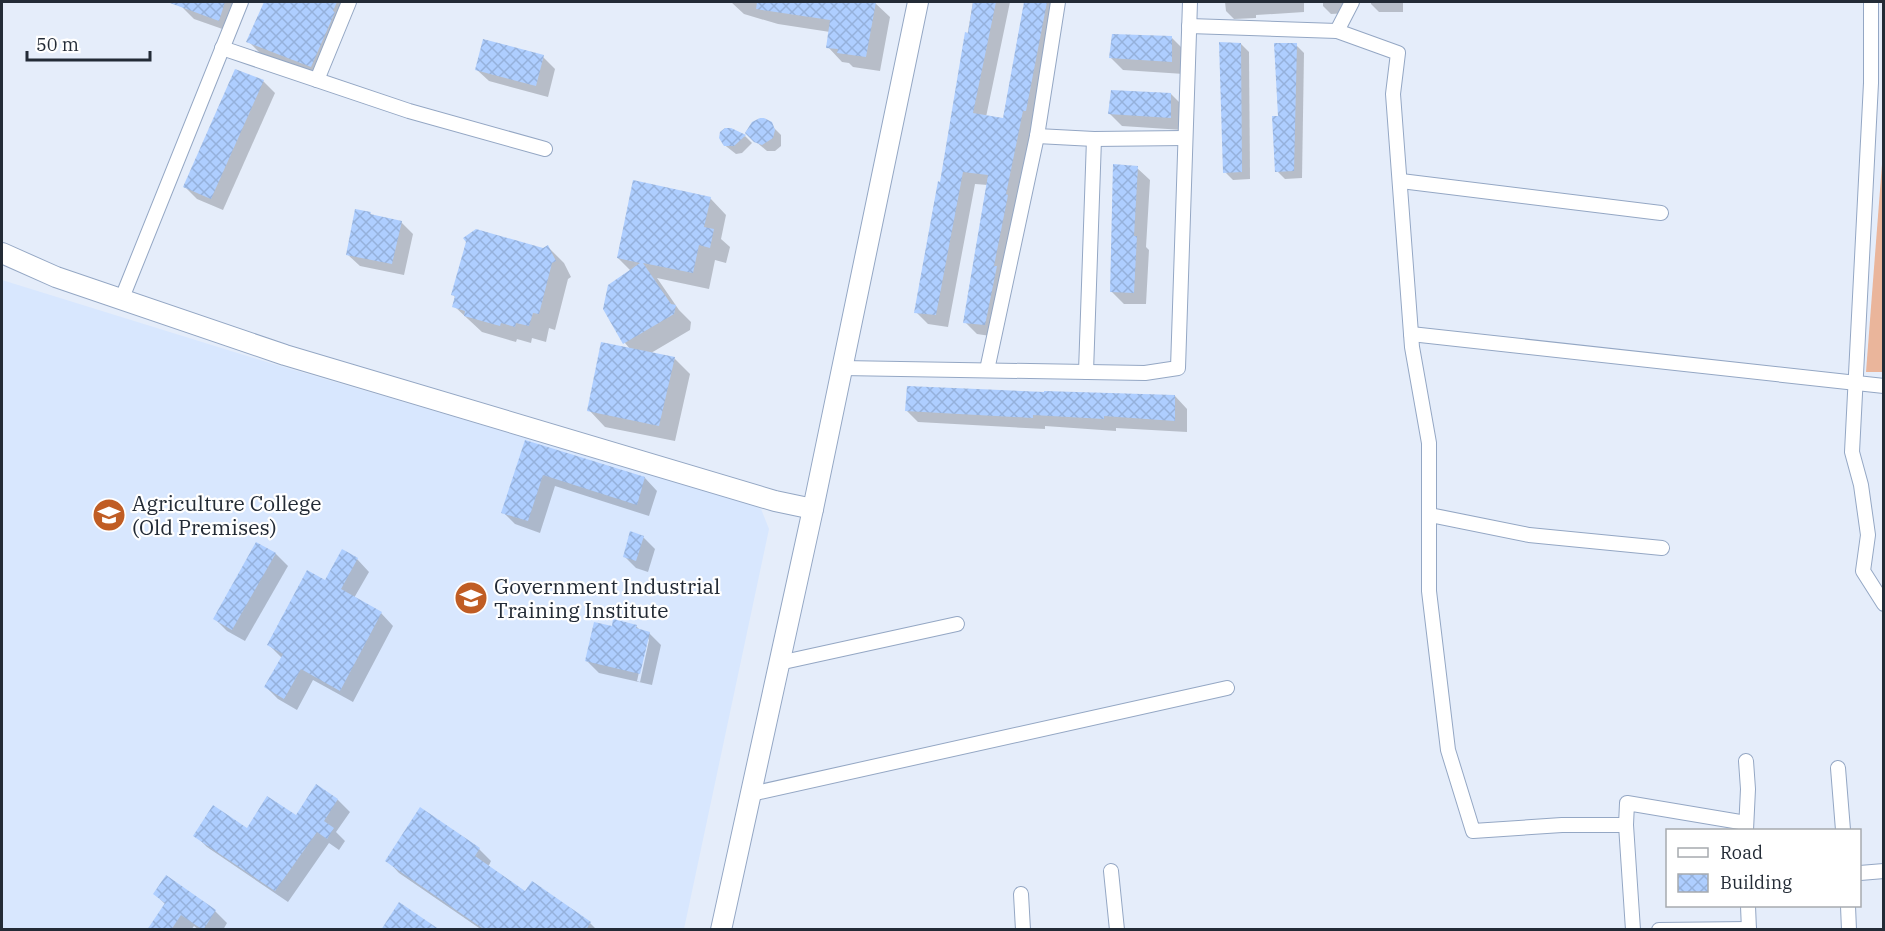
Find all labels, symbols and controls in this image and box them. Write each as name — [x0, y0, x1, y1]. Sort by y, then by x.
scale bar — [27, 24, 150, 62]
text: 50 m — [36, 33, 79, 56]
place label: Agriculture College (Old Premises) — [132, 489, 321, 541]
school or university icon: Agriculture College (Old Premises) — [91, 497, 127, 533]
place label: Government Industrial Training Institute — [494, 572, 720, 624]
school or university icon: Government Industrial Training Institute — [453, 580, 489, 616]
legend — [1666, 829, 1861, 907]
text: Road — [1720, 841, 1763, 864]
text: Building — [1720, 871, 1792, 894]

